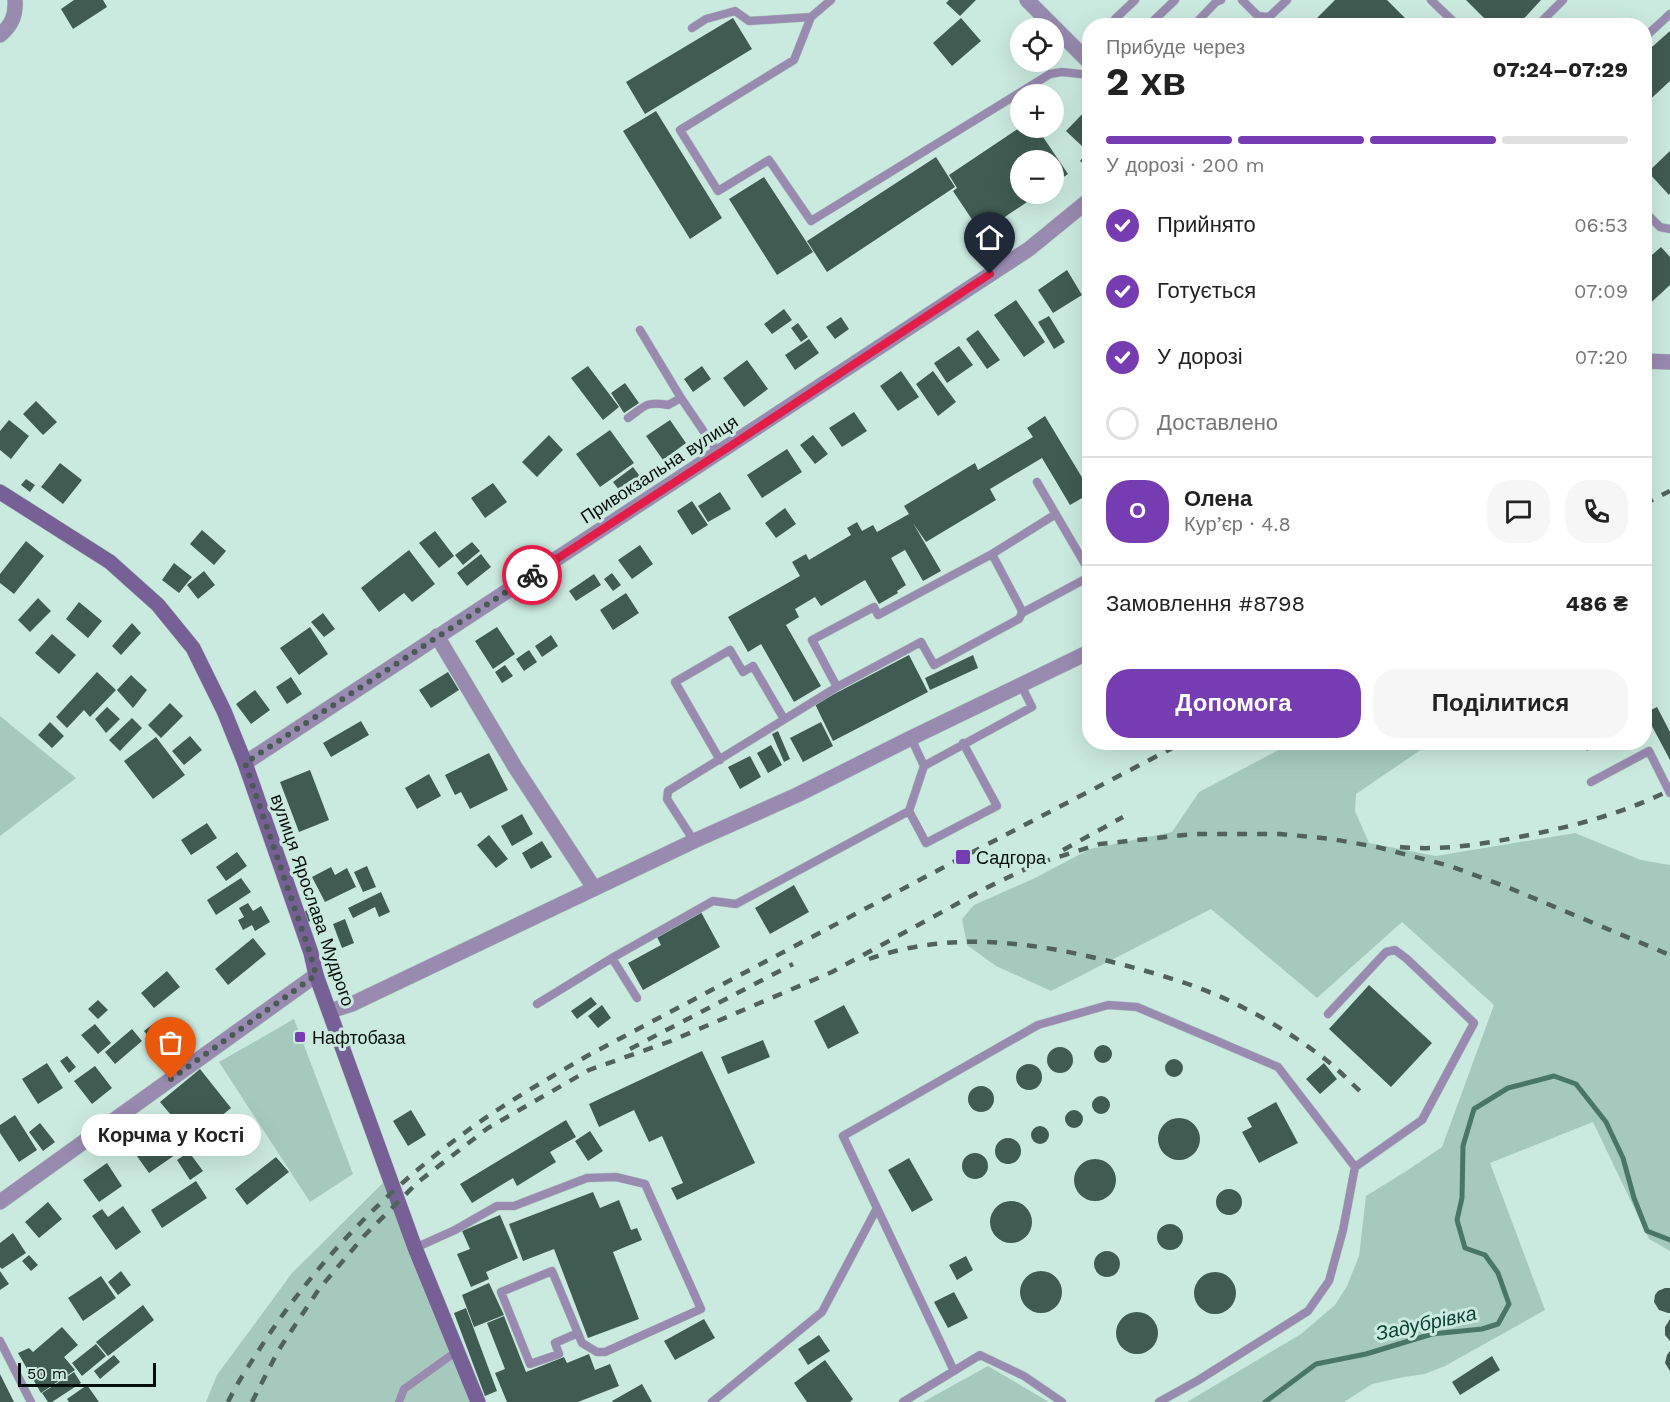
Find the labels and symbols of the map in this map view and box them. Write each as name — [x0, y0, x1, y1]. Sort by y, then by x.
pin — [964, 212, 1015, 274]
street label: Привокзальна вулиця — [577, 410, 741, 528]
courier — [502, 545, 562, 605]
street label: вулиця Ярослава Мудрого — [267, 791, 359, 1009]
place label: Садгора — [976, 847, 1047, 868]
marker: Садгора — [954, 848, 972, 866]
pin — [145, 1017, 196, 1079]
place label: Нафтобаза — [312, 1027, 406, 1048]
marker: Нафтобаза — [293, 1030, 307, 1044]
callout: Корчма у Кості — [81, 1115, 261, 1157]
water label: Задубрівка — [1373, 1301, 1479, 1345]
scale bar — [18, 1360, 156, 1388]

